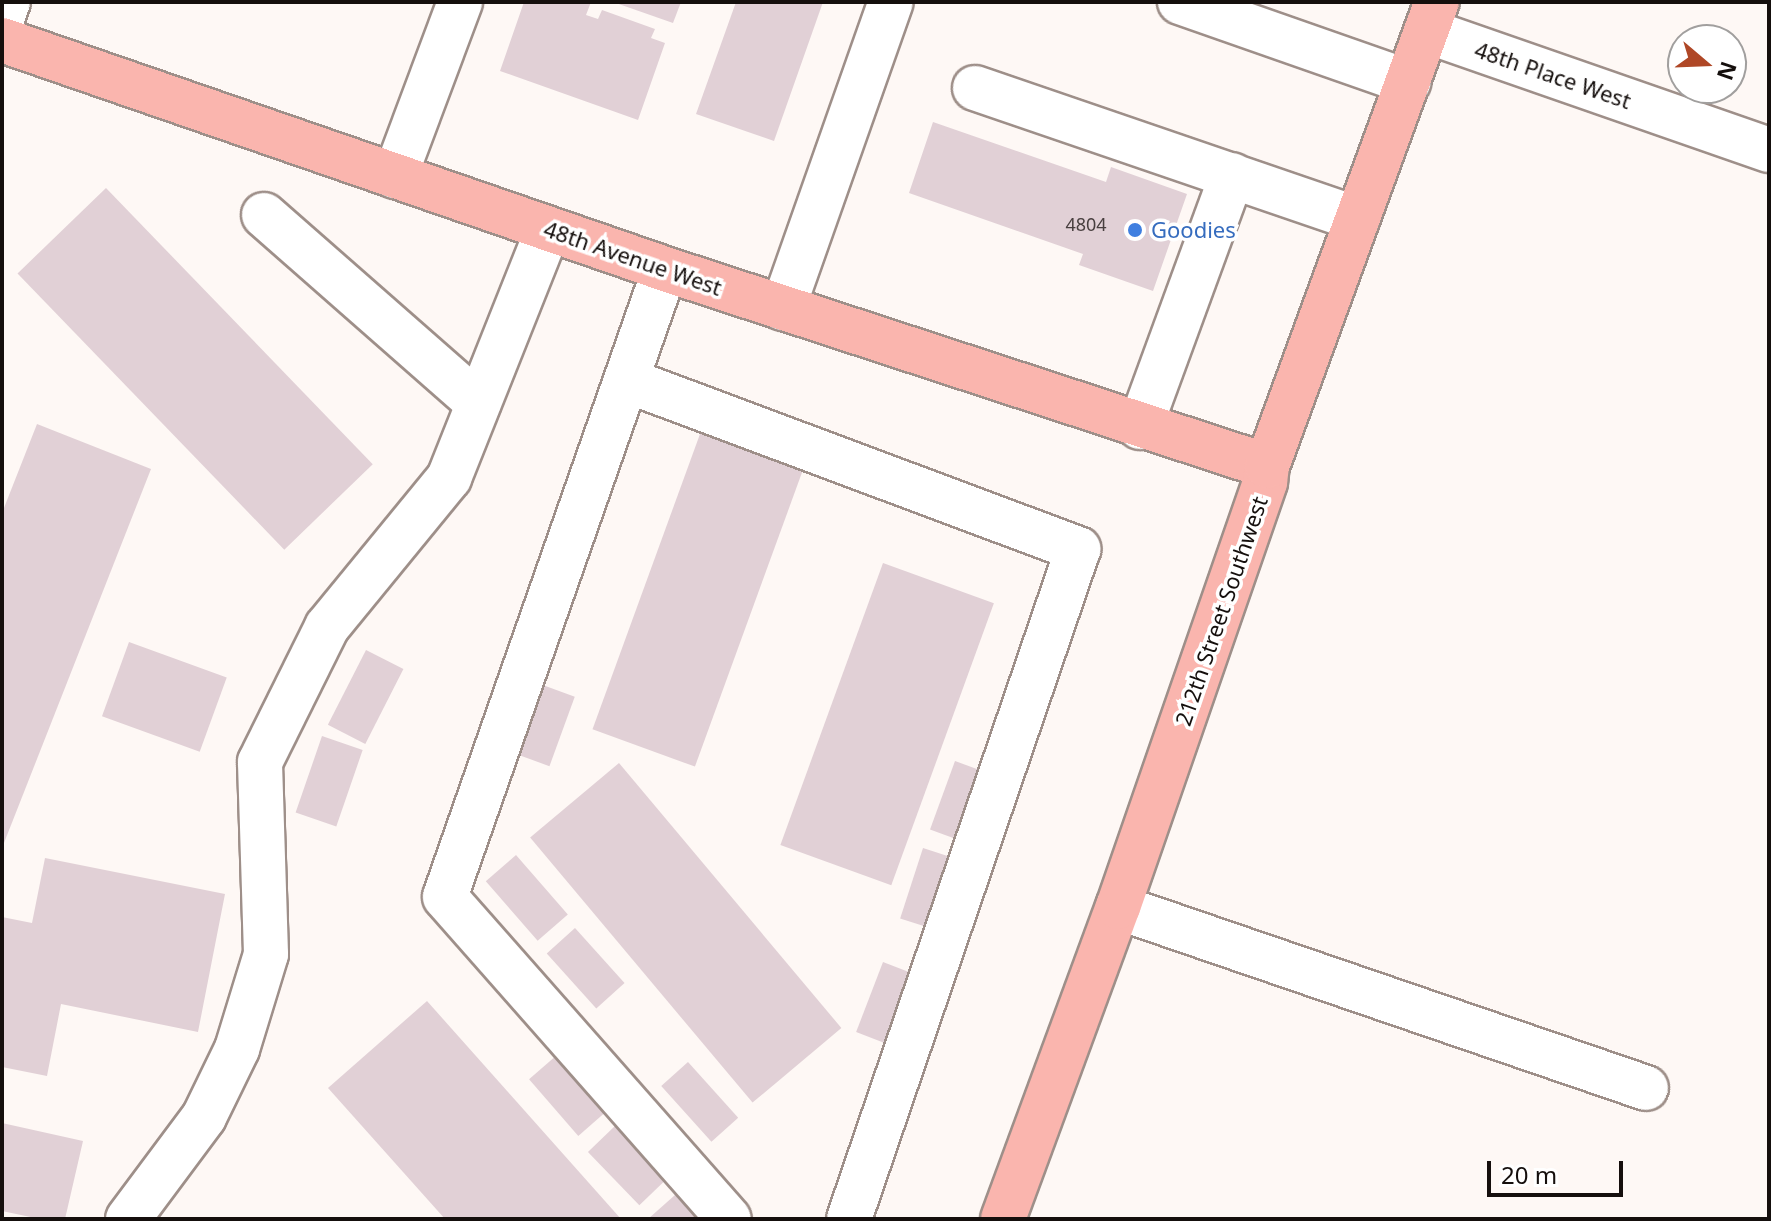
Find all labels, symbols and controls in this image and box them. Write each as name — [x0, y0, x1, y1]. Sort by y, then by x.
north arrow — [1667, 24, 1747, 104]
street label: 48th Place West — [1471, 36, 1635, 114]
text: N — [1711, 58, 1745, 84]
house number: 4804 — [1065, 213, 1107, 235]
street label: 48th Avenue West — [541, 215, 725, 301]
place label: Goodies — [1151, 217, 1236, 243]
marker: Goodies — [1126, 221, 1144, 239]
street label: 212th Street Southwest — [1169, 493, 1273, 729]
scale bar — [1491, 1145, 1627, 1195]
text: 20 m — [1501, 1158, 1557, 1191]

